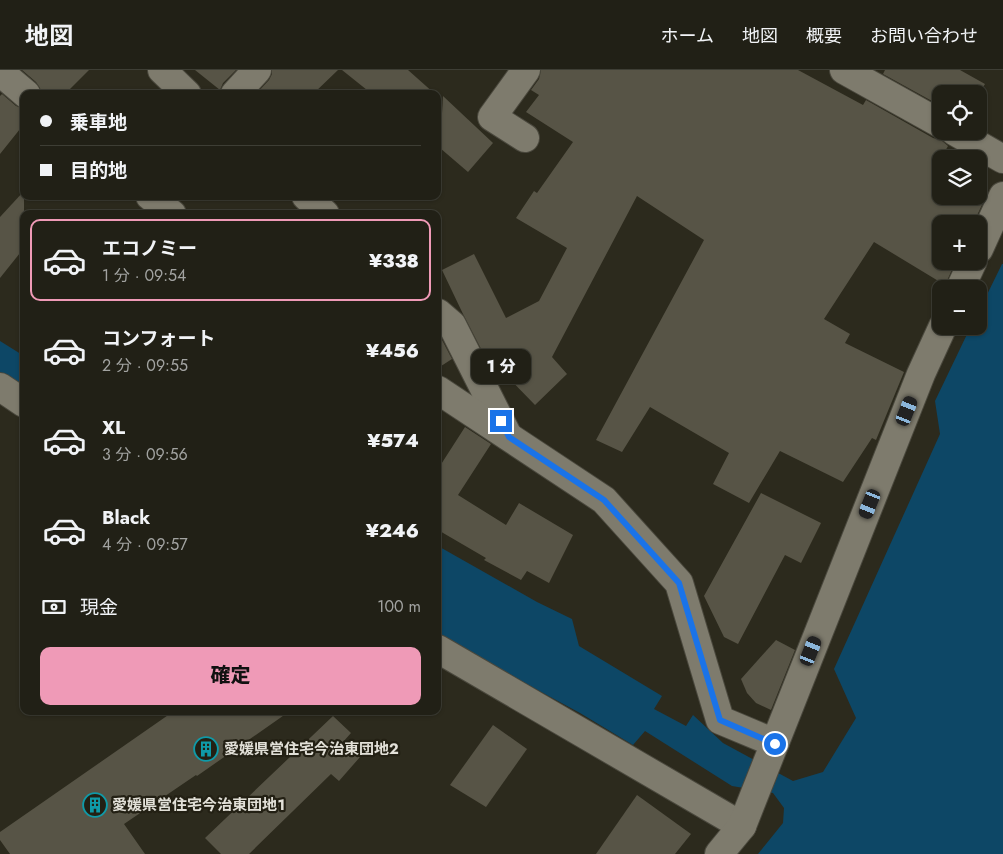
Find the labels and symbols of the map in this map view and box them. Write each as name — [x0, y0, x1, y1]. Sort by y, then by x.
callout: 1 分 — [471, 348, 531, 384]
car — [894, 394, 919, 428]
route end — [490, 410, 512, 432]
car — [857, 487, 882, 521]
car — [798, 634, 823, 668]
route start — [764, 733, 786, 755]
building icon: 愛媛県営住宅今治東団地２ — [193, 736, 219, 762]
place label: 愛媛県営住宅今治東団地２ — [224, 738, 399, 760]
building icon: 愛媛県営住宅今治東団地１ — [82, 792, 108, 818]
place label: 愛媛県営住宅今治東団地１ — [112, 794, 286, 816]

